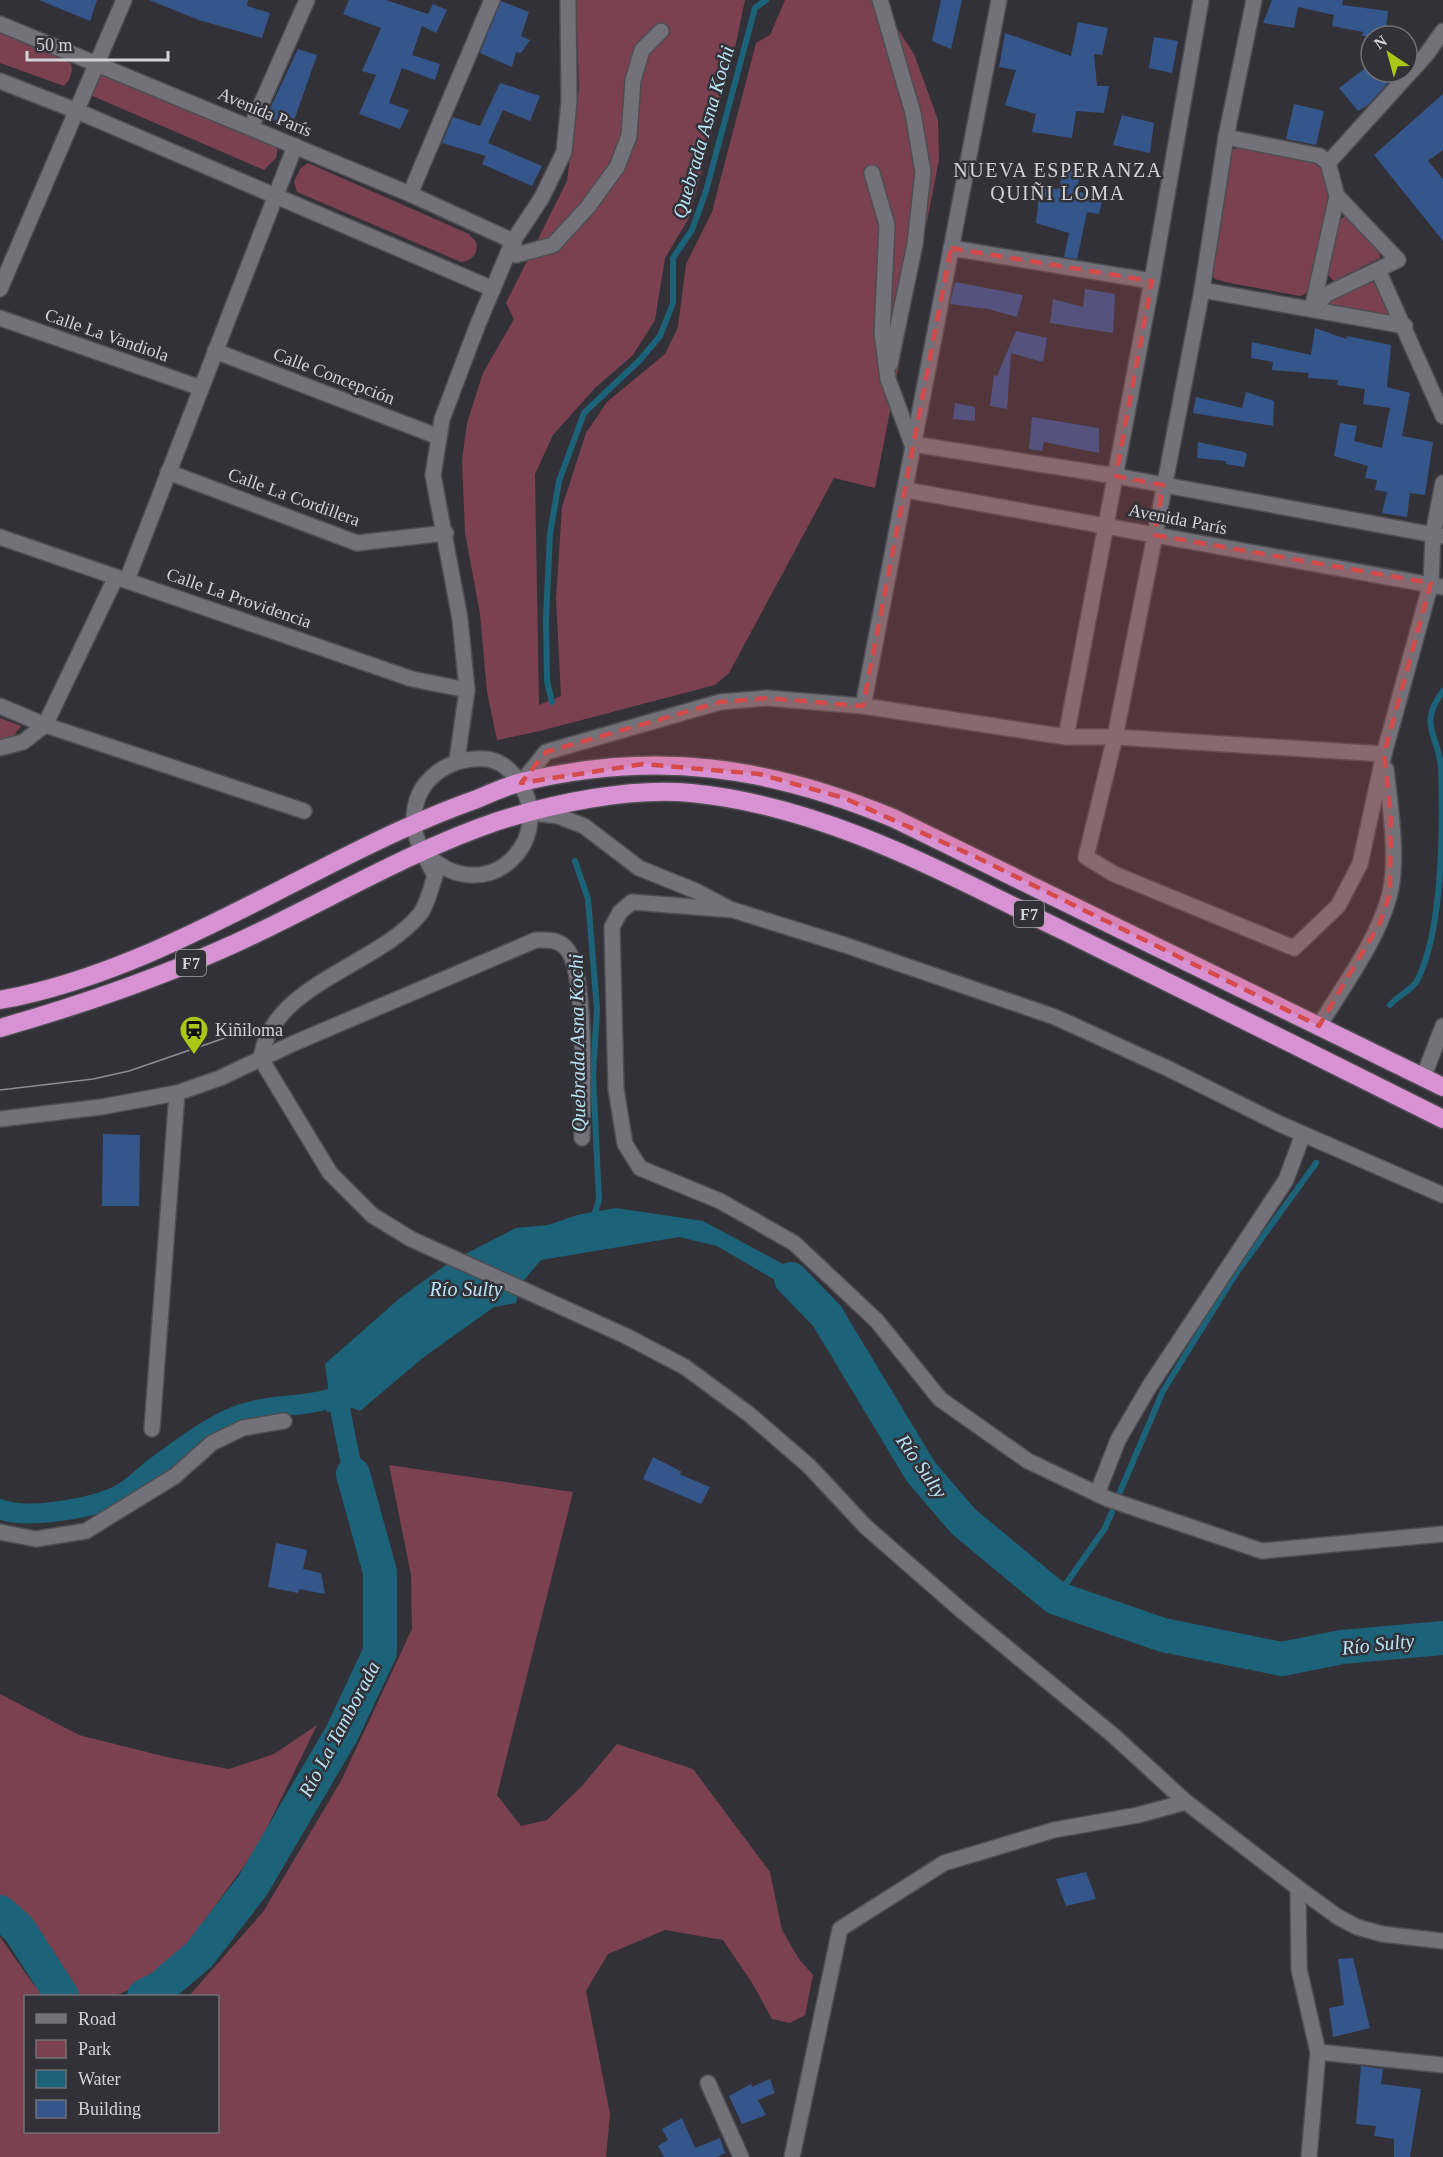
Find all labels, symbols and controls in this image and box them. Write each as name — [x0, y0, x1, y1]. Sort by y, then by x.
scale bar — [27, 24, 168, 62]
north arrow — [1359, 24, 1419, 84]
text: N — [1371, 32, 1391, 53]
text: 50 m — [36, 35, 73, 55]
water label: Quebrada Asna Kochi — [668, 43, 738, 221]
street label: Avenida París — [215, 83, 315, 141]
district label: NUEVA ESPERANZA QUIÑI LOMA — [953, 159, 1163, 204]
street label: Calle La Vandiola — [42, 304, 172, 366]
street label: Calle Concepción — [270, 344, 398, 408]
street label: Calle La Cordillera — [225, 464, 363, 530]
street label: Avenida París — [1127, 500, 1229, 538]
street label: Calle La Providencia — [164, 564, 314, 632]
road number: F7 — [1014, 901, 1044, 927]
road number: F7 — [176, 950, 206, 976]
water label: Quebrada Asna Kochi — [564, 954, 590, 1132]
station icon: Kiñiloma — [178, 1014, 210, 1056]
place label: Kiñiloma — [215, 1020, 283, 1040]
water label: Río Sulty — [429, 1278, 503, 1301]
water label: Río Sulty — [891, 1429, 952, 1503]
water label: Río Sulty — [1340, 1629, 1416, 1660]
water label: Río La Tamborada — [294, 1657, 384, 1801]
legend — [24, 1995, 219, 2133]
text: Road — [78, 2009, 116, 2029]
text: Park — [78, 2039, 111, 2059]
text: Water — [78, 2069, 121, 2089]
text: Building — [78, 2099, 141, 2119]

